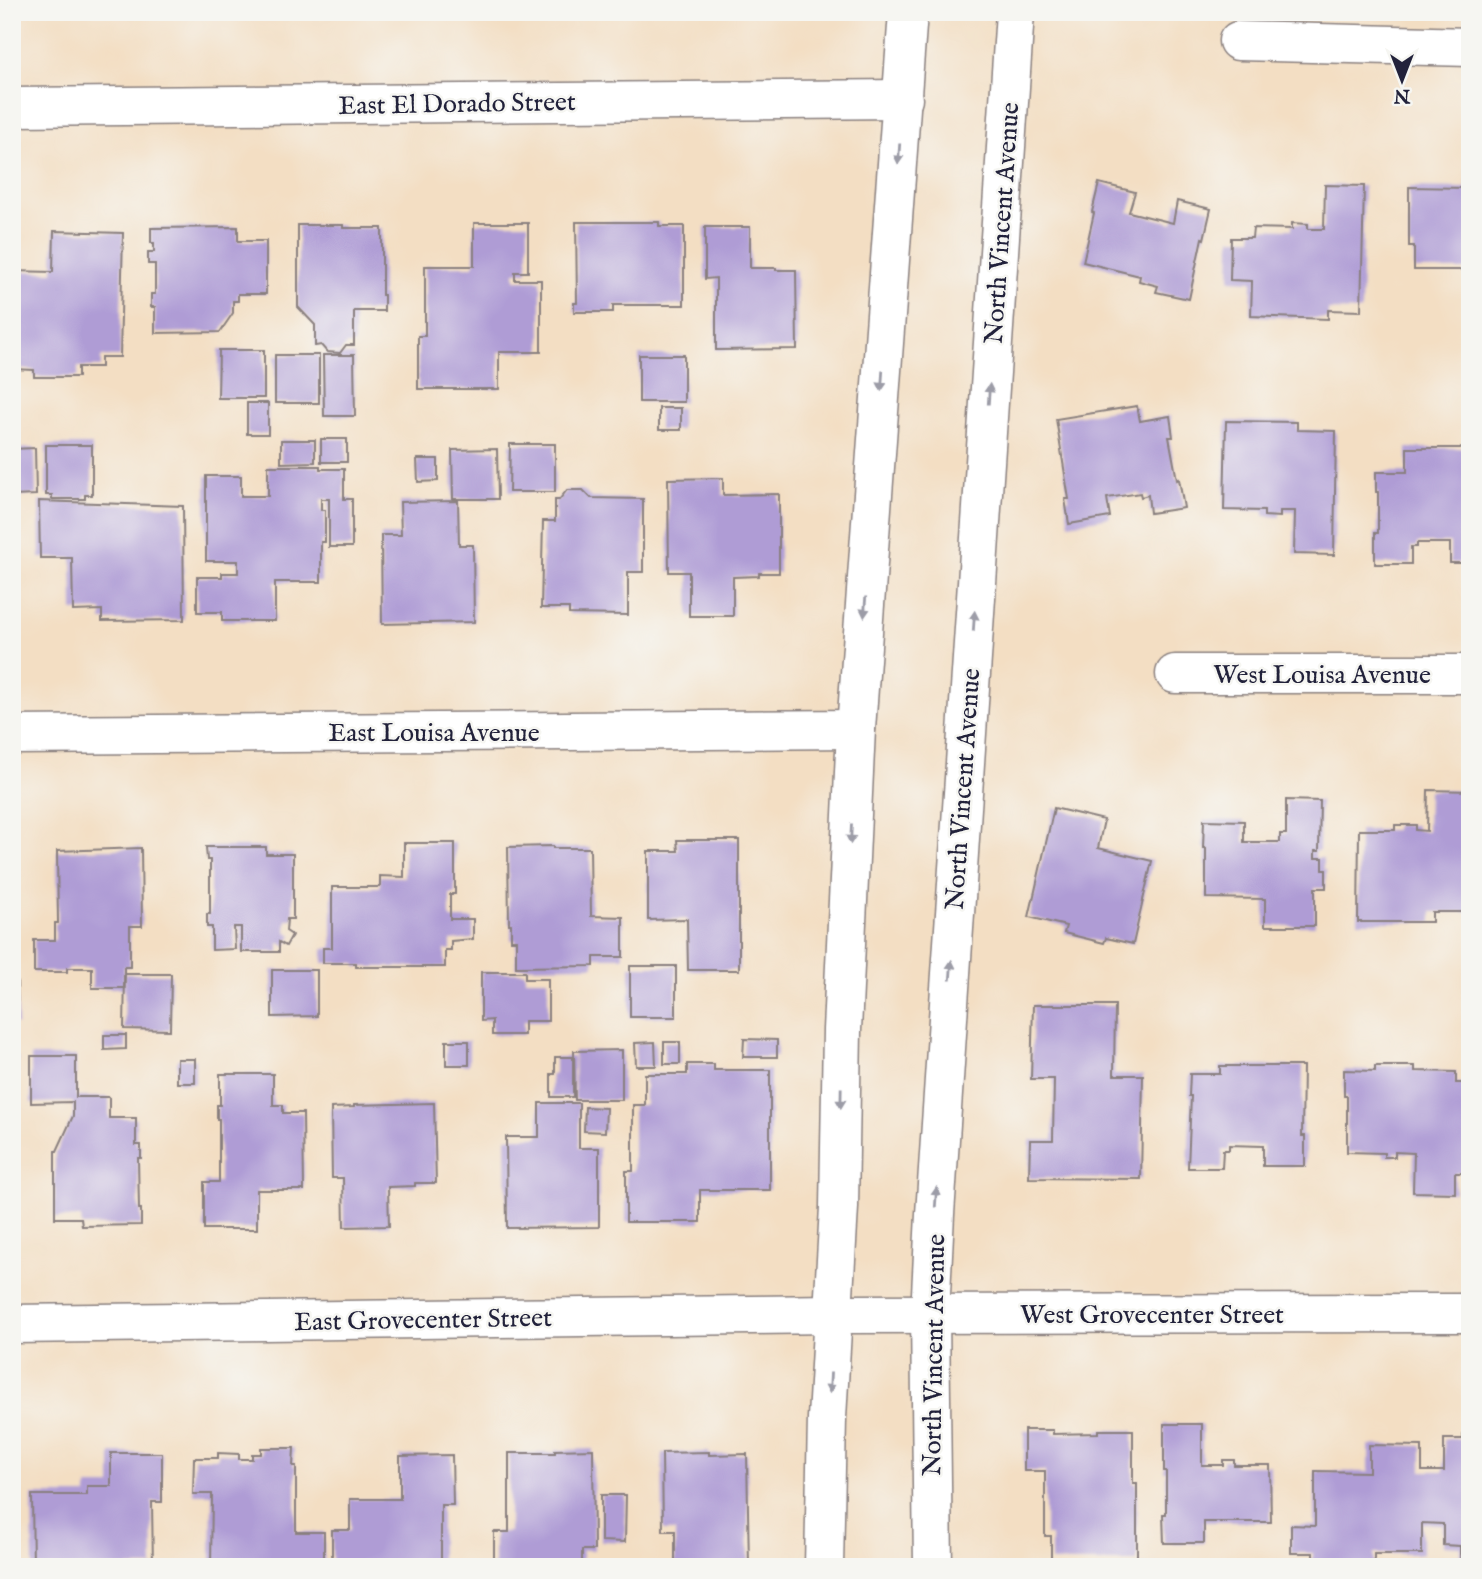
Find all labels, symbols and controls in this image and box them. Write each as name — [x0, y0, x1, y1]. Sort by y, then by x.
north arrow — [1366, 46, 1436, 116]
text: N — [1393, 83, 1411, 107]
street label: East El Dorado Street — [338, 86, 576, 123]
street label: North Vincent Avenue — [978, 101, 1027, 345]
one-way arrow — [893, 143, 904, 165]
one-way arrow — [876, 370, 887, 392]
one-way arrow — [984, 383, 995, 405]
one-way arrow — [859, 597, 870, 619]
one-way arrow — [969, 610, 980, 632]
street label: West Louisa Avenue — [1213, 659, 1431, 692]
street label: North Vincent Avenue — [939, 667, 988, 911]
street label: East Louisa Avenue — [328, 717, 540, 750]
one-way arrow — [845, 824, 856, 846]
one-way arrow — [945, 959, 956, 981]
one-way arrow — [835, 1087, 846, 1109]
one-way arrow — [931, 1186, 942, 1208]
street label: North Vincent Avenue — [916, 1233, 953, 1476]
street label: West Grovecenter Street — [1020, 1299, 1284, 1332]
street label: East Grovecenter Street — [294, 1302, 552, 1339]
one-way arrow — [824, 1372, 835, 1394]

